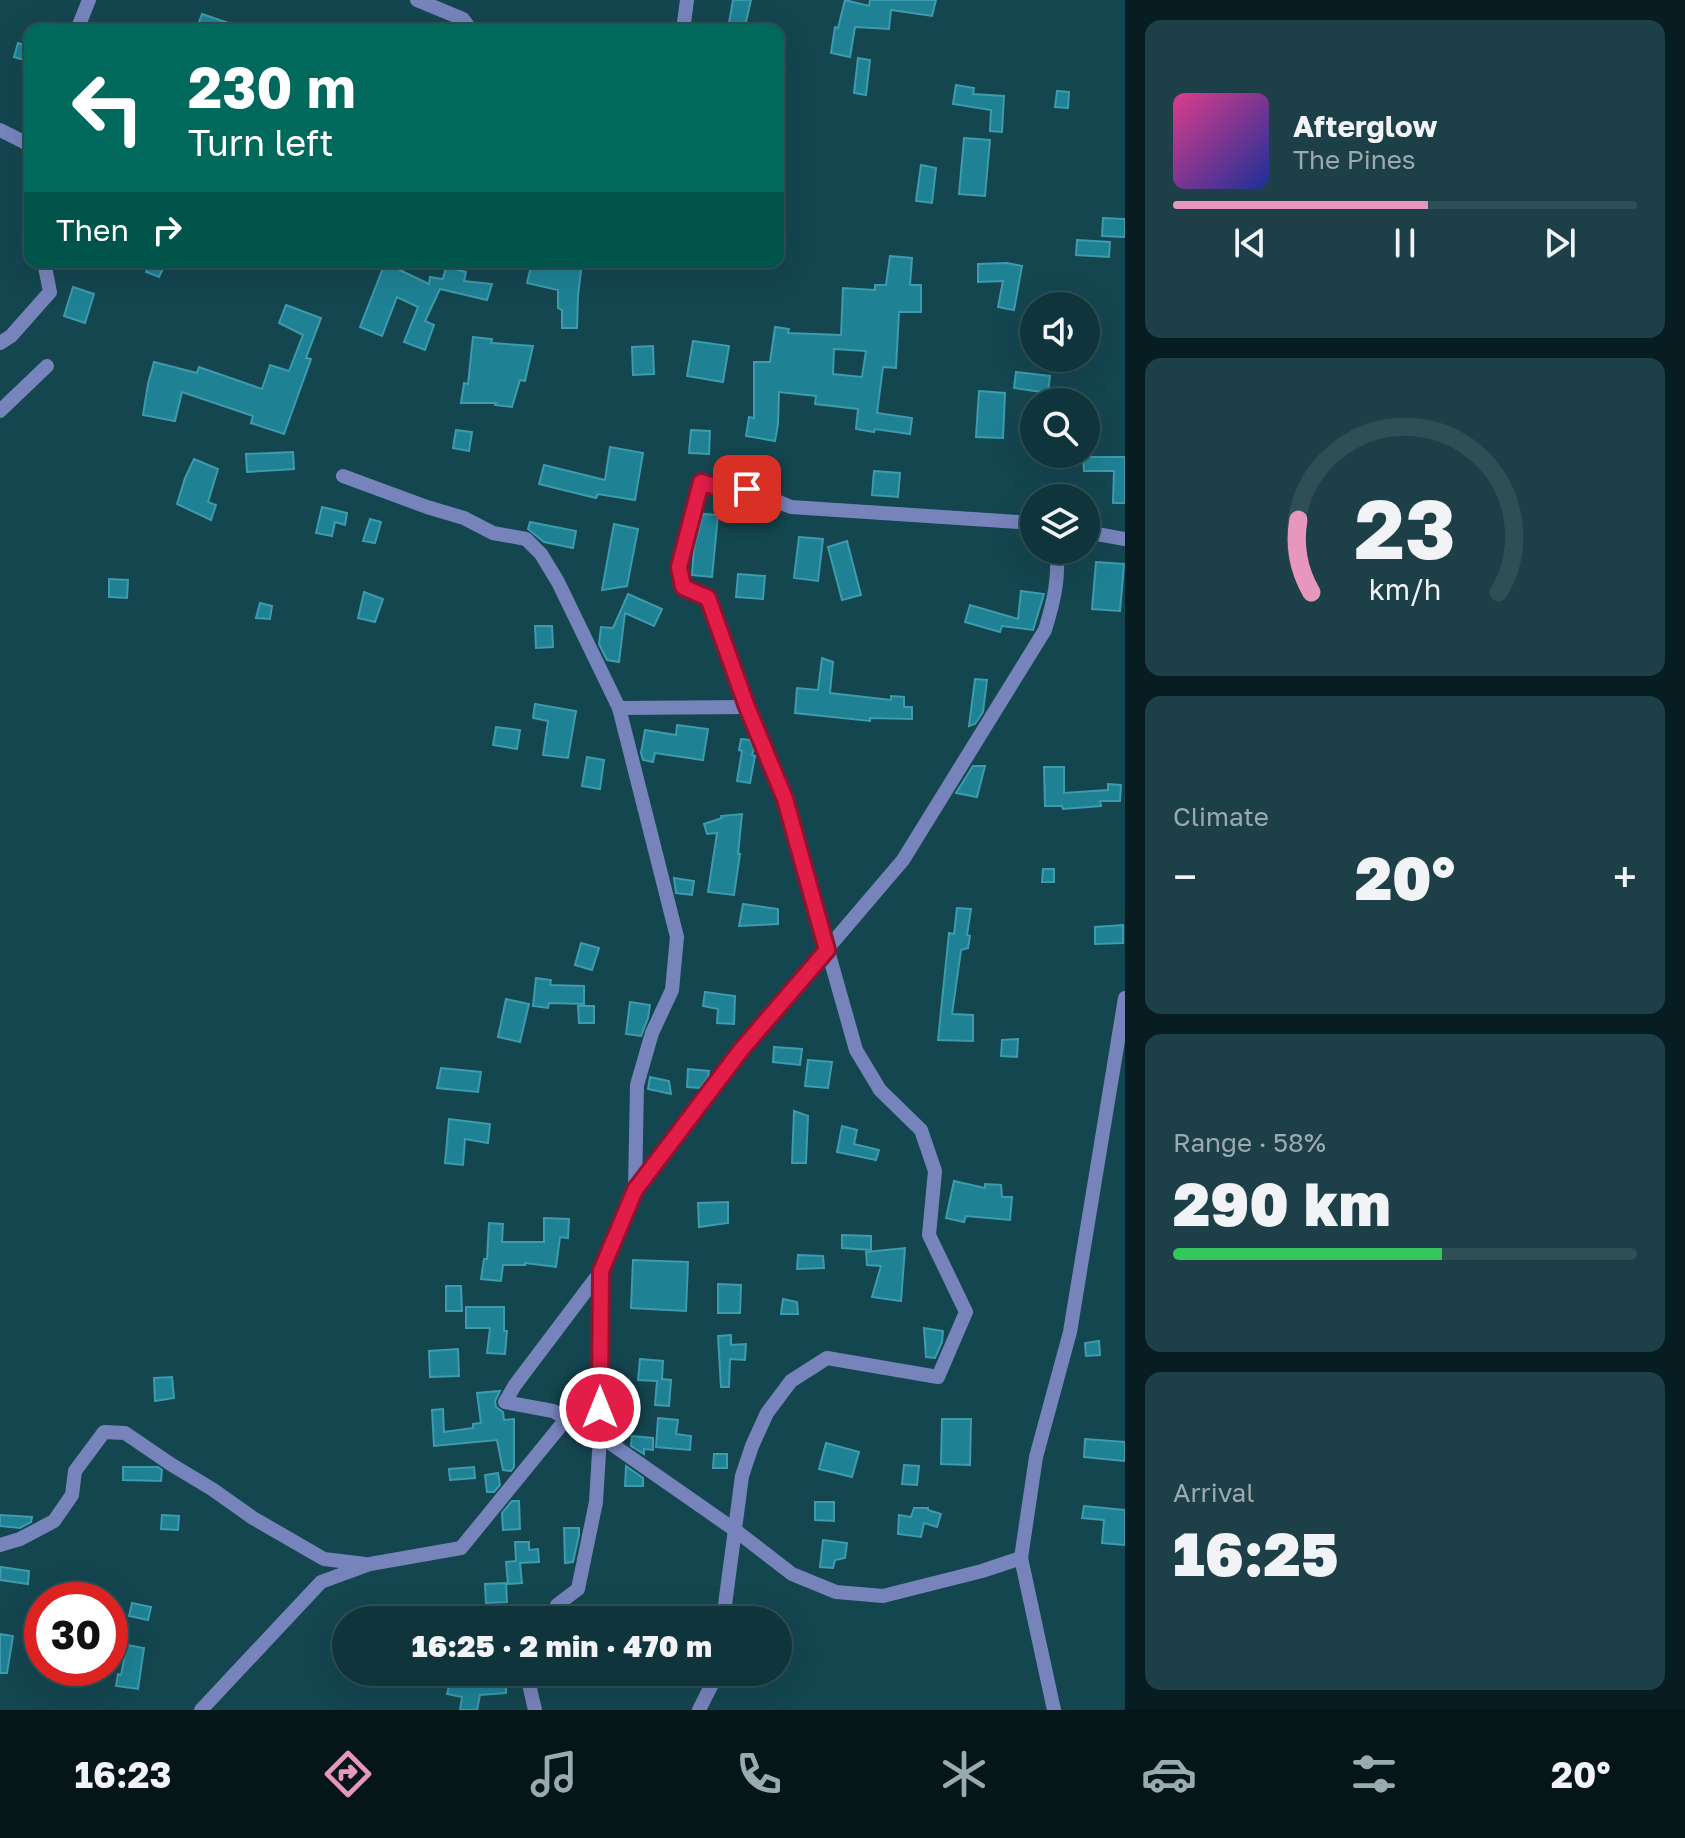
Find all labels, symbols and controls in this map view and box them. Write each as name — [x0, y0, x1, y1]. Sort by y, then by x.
text: 230 m — [188, 53, 356, 120]
icon: left — [56, 56, 160, 160]
text: Afterglow — [1293, 108, 1437, 144]
text: Turn left — [188, 121, 334, 164]
text: The Pines — [1293, 144, 1416, 175]
icon: right — [145, 208, 189, 252]
text: Then — [56, 212, 129, 248]
icon: previous — [1228, 221, 1272, 265]
icon: pause — [1383, 221, 1427, 265]
icon: next — [1538, 221, 1582, 265]
map controls — [1020, 292, 1100, 564]
button: sound — [1020, 292, 1100, 372]
button: search — [1020, 388, 1100, 468]
pin — [713, 455, 781, 523]
icon: arrive — [725, 467, 769, 511]
text: 23 — [1354, 477, 1456, 577]
button: layers — [1020, 484, 1100, 564]
text: km/h — [1369, 572, 1441, 606]
text: Climate — [1173, 801, 1269, 832]
text: 20° — [1355, 841, 1455, 913]
text: − — [1173, 850, 1197, 903]
text: + — [1613, 850, 1637, 903]
text: Range · 58% — [1173, 1127, 1326, 1158]
text: 290 km — [1173, 1167, 1391, 1239]
position arrow — [558, 1366, 642, 1450]
text: Arrival — [1173, 1477, 1254, 1508]
text: 16:25 — [1173, 1517, 1338, 1589]
speed limit sign: 30 — [24, 1582, 128, 1686]
text: 16:25 · 2 min · 470 m — [412, 1628, 712, 1664]
icon: directions — [320, 1746, 376, 1802]
icon: music — [526, 1746, 582, 1802]
icon: phone — [731, 1746, 787, 1802]
icon: climate — [936, 1746, 992, 1802]
icon: car — [1141, 1746, 1197, 1802]
icon: filters — [1346, 1746, 1402, 1802]
text: 16:23 — [75, 1753, 171, 1796]
text: 20° — [1551, 1753, 1610, 1796]

